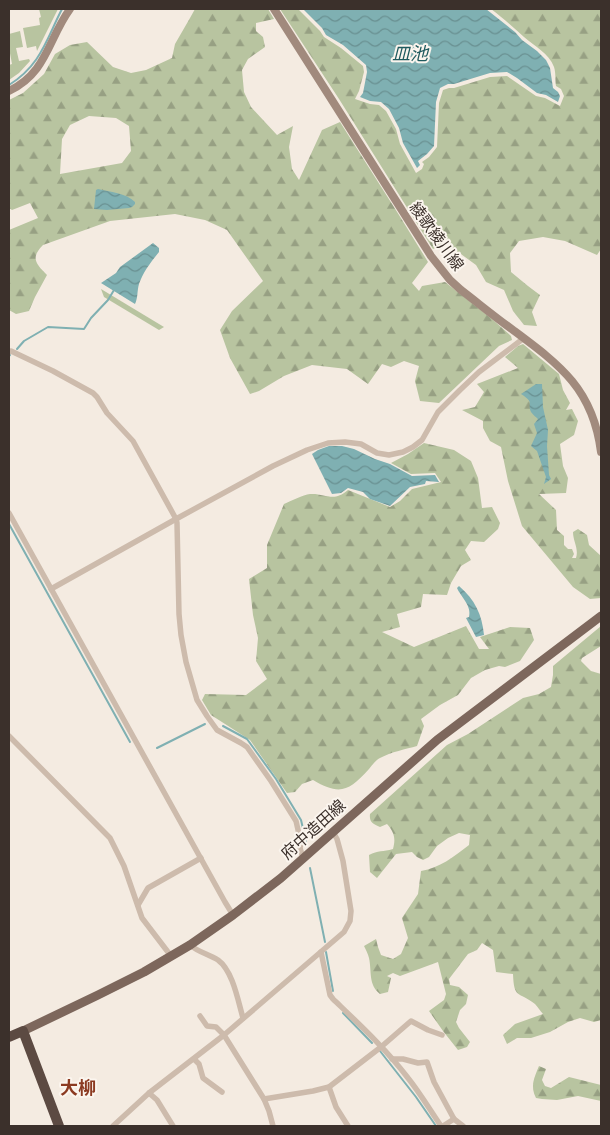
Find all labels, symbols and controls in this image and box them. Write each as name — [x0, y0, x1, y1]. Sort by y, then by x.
water label: 皿池 — [392, 42, 430, 65]
street label: 綾歌綾川線 — [405, 198, 469, 275]
street label: 府中造田線 — [277, 795, 350, 864]
district label: 大柳 — [60, 1076, 96, 1099]

